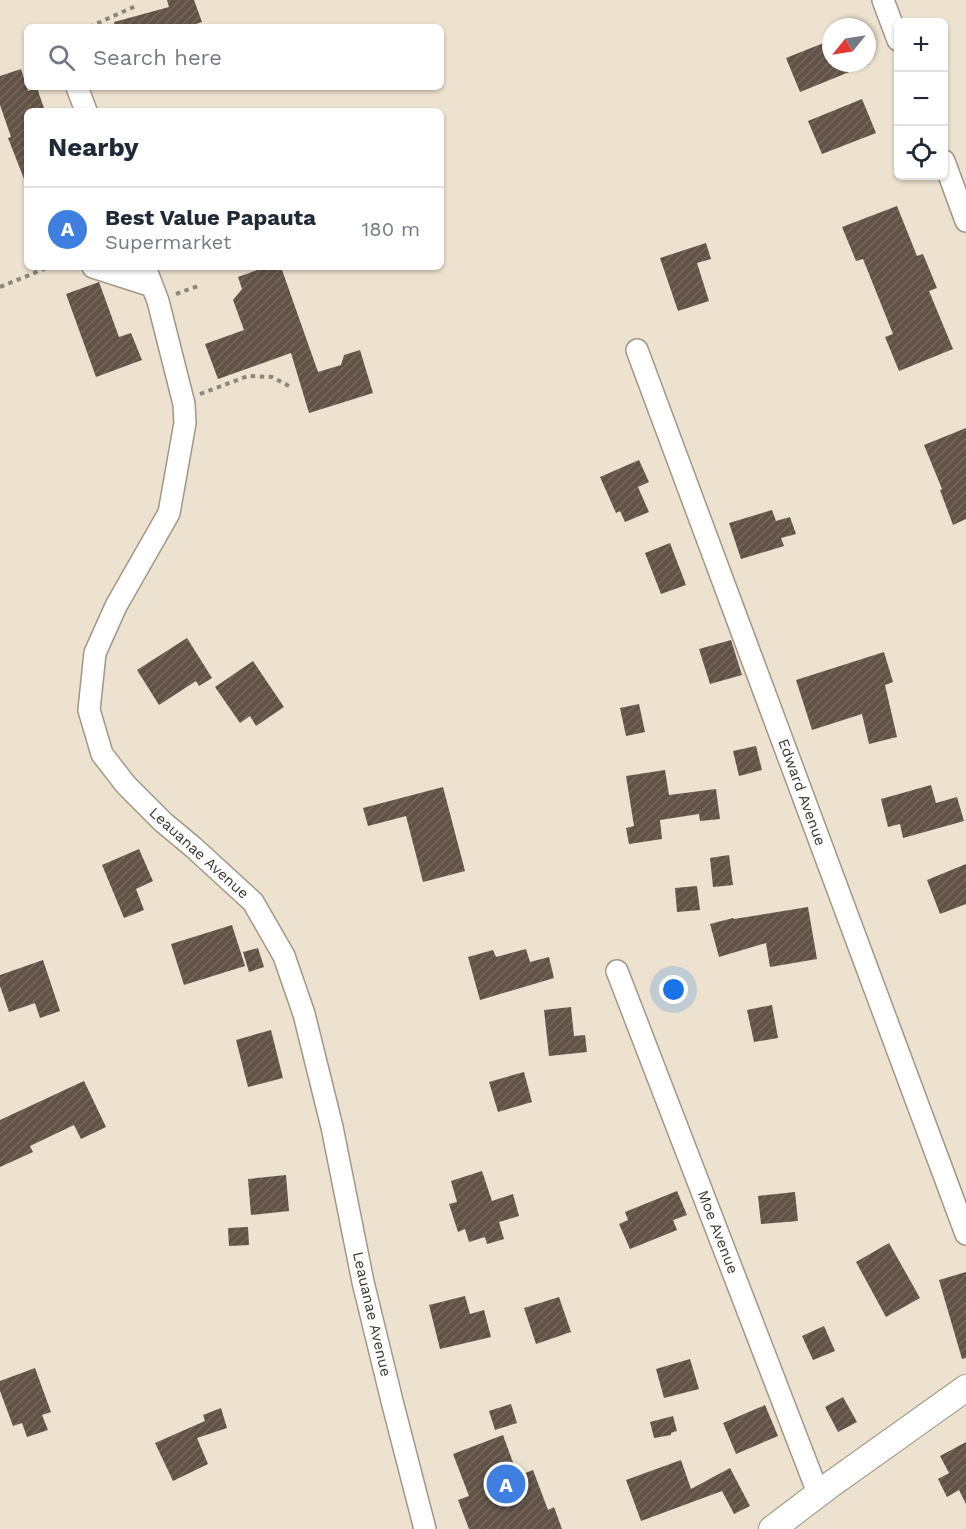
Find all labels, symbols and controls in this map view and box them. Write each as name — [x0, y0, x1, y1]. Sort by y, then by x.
north arrow — [822, 18, 876, 72]
map controls — [894, 18, 948, 180]
button: + — [894, 18, 948, 72]
search box — [24, 24, 444, 90]
icon: search — [45, 41, 78, 74]
text: Search here — [93, 45, 222, 70]
button: − — [894, 72, 948, 126]
button: locate — [894, 126, 948, 180]
text: Nearby — [48, 132, 139, 162]
text: Best Value Papauta — [105, 205, 316, 230]
text: A — [61, 217, 74, 241]
text: 180 m — [362, 217, 420, 241]
text: Supermarket — [105, 230, 231, 254]
street label: Edward Avenue — [774, 736, 830, 848]
street label: Leauanae Avenue — [146, 804, 252, 902]
your location — [659, 975, 688, 1004]
street label: Moe Avenue — [694, 1188, 742, 1276]
street label: Leauanae Avenue — [349, 1250, 395, 1378]
pin: A — [486, 1462, 526, 1506]

